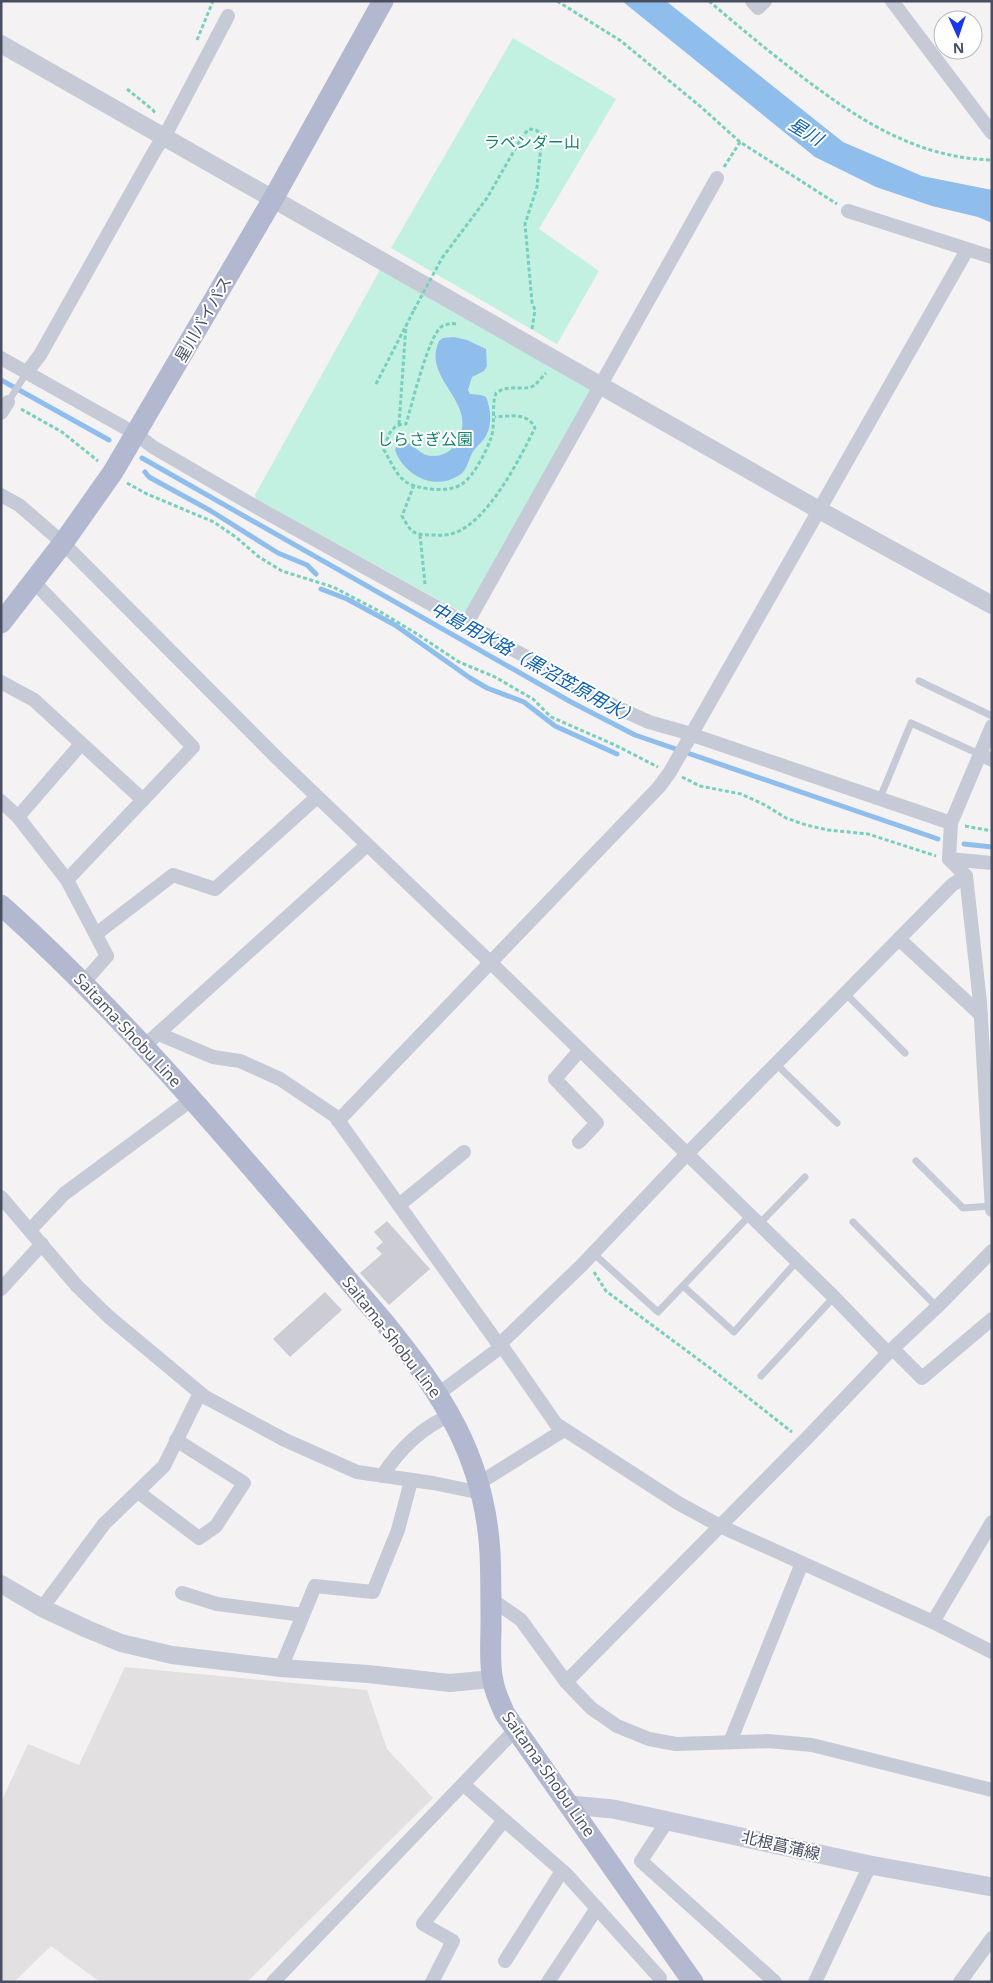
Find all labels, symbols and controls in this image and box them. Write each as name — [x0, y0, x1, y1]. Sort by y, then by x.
north arrow — [933, 10, 983, 60]
text: N — [953, 39, 965, 58]
water label: 星川 — [784, 111, 829, 152]
park label: ラベンダー山 — [484, 131, 580, 153]
street label: 星川バイパス — [170, 272, 236, 366]
park label: しらさぎ公園 — [377, 428, 473, 450]
water label: 中島用水路（黒沼笠原用水） — [427, 596, 643, 730]
street label: Saitama-Shobu Line — [69, 968, 187, 1092]
street label: Saitama-Shobu Line — [338, 1272, 446, 1402]
street label: Saitama-Shobu Line — [497, 1707, 601, 1841]
street label: 北根菖蒲線 — [740, 1825, 822, 1865]

